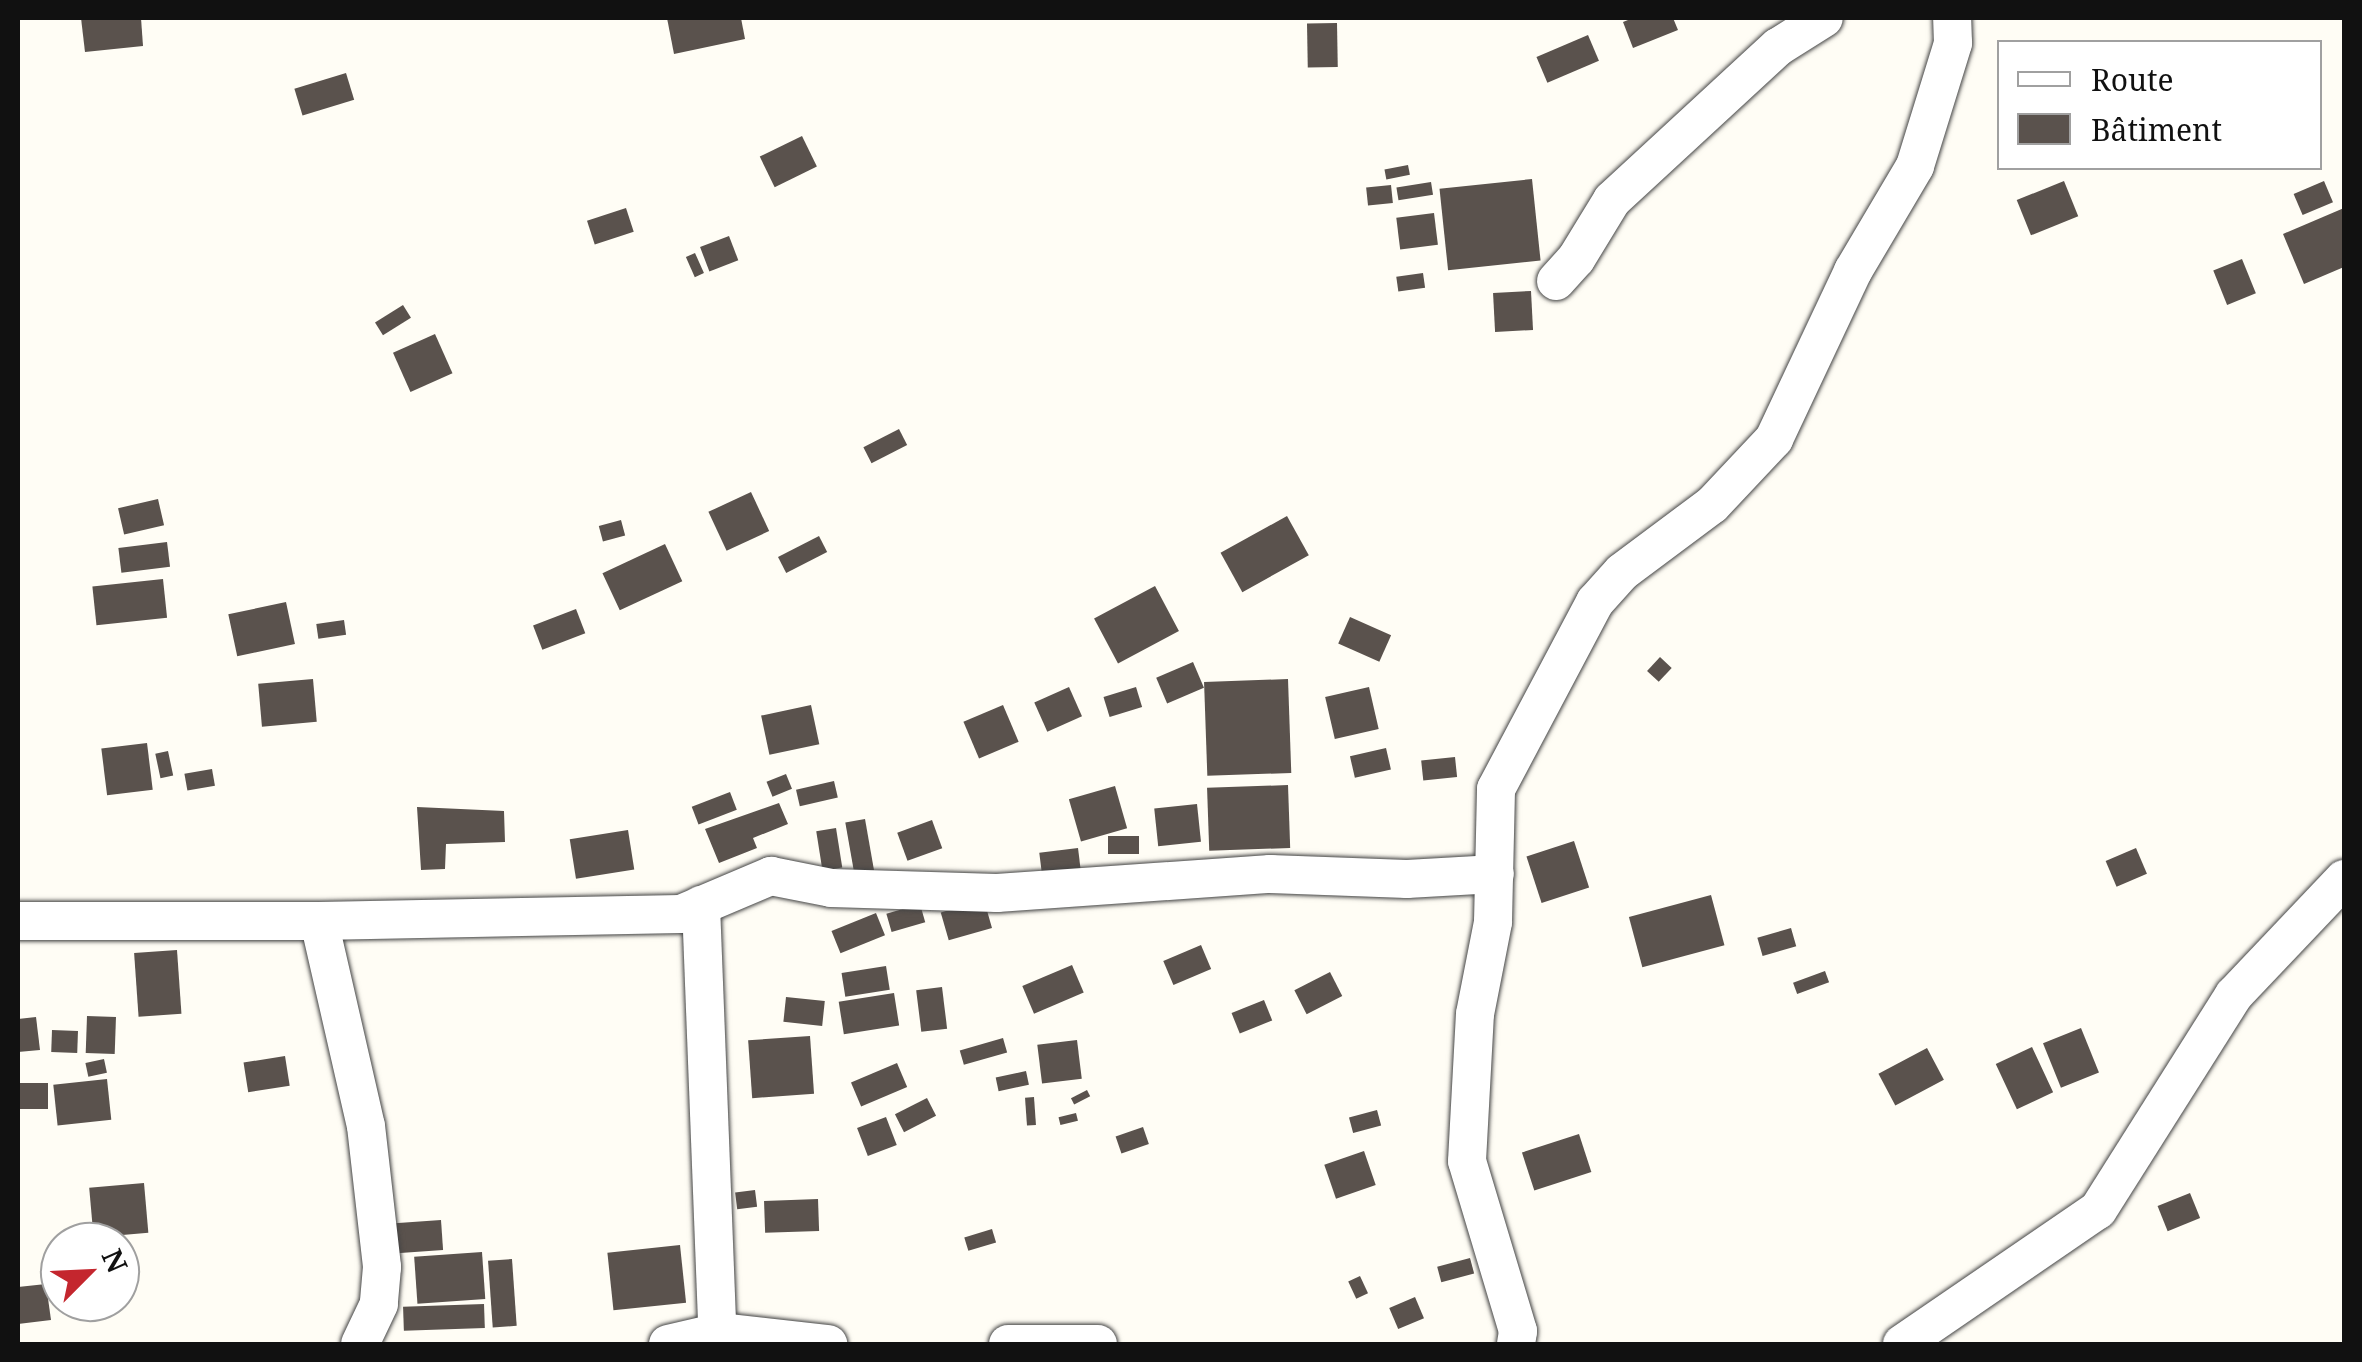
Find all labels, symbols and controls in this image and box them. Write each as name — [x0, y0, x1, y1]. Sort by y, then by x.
legend — [1997, 40, 2322, 170]
text: Route — [2091, 59, 2174, 100]
text: Bâtiment — [2091, 109, 2222, 150]
north arrow — [40, 1222, 140, 1322]
text: N — [94, 1243, 137, 1278]

